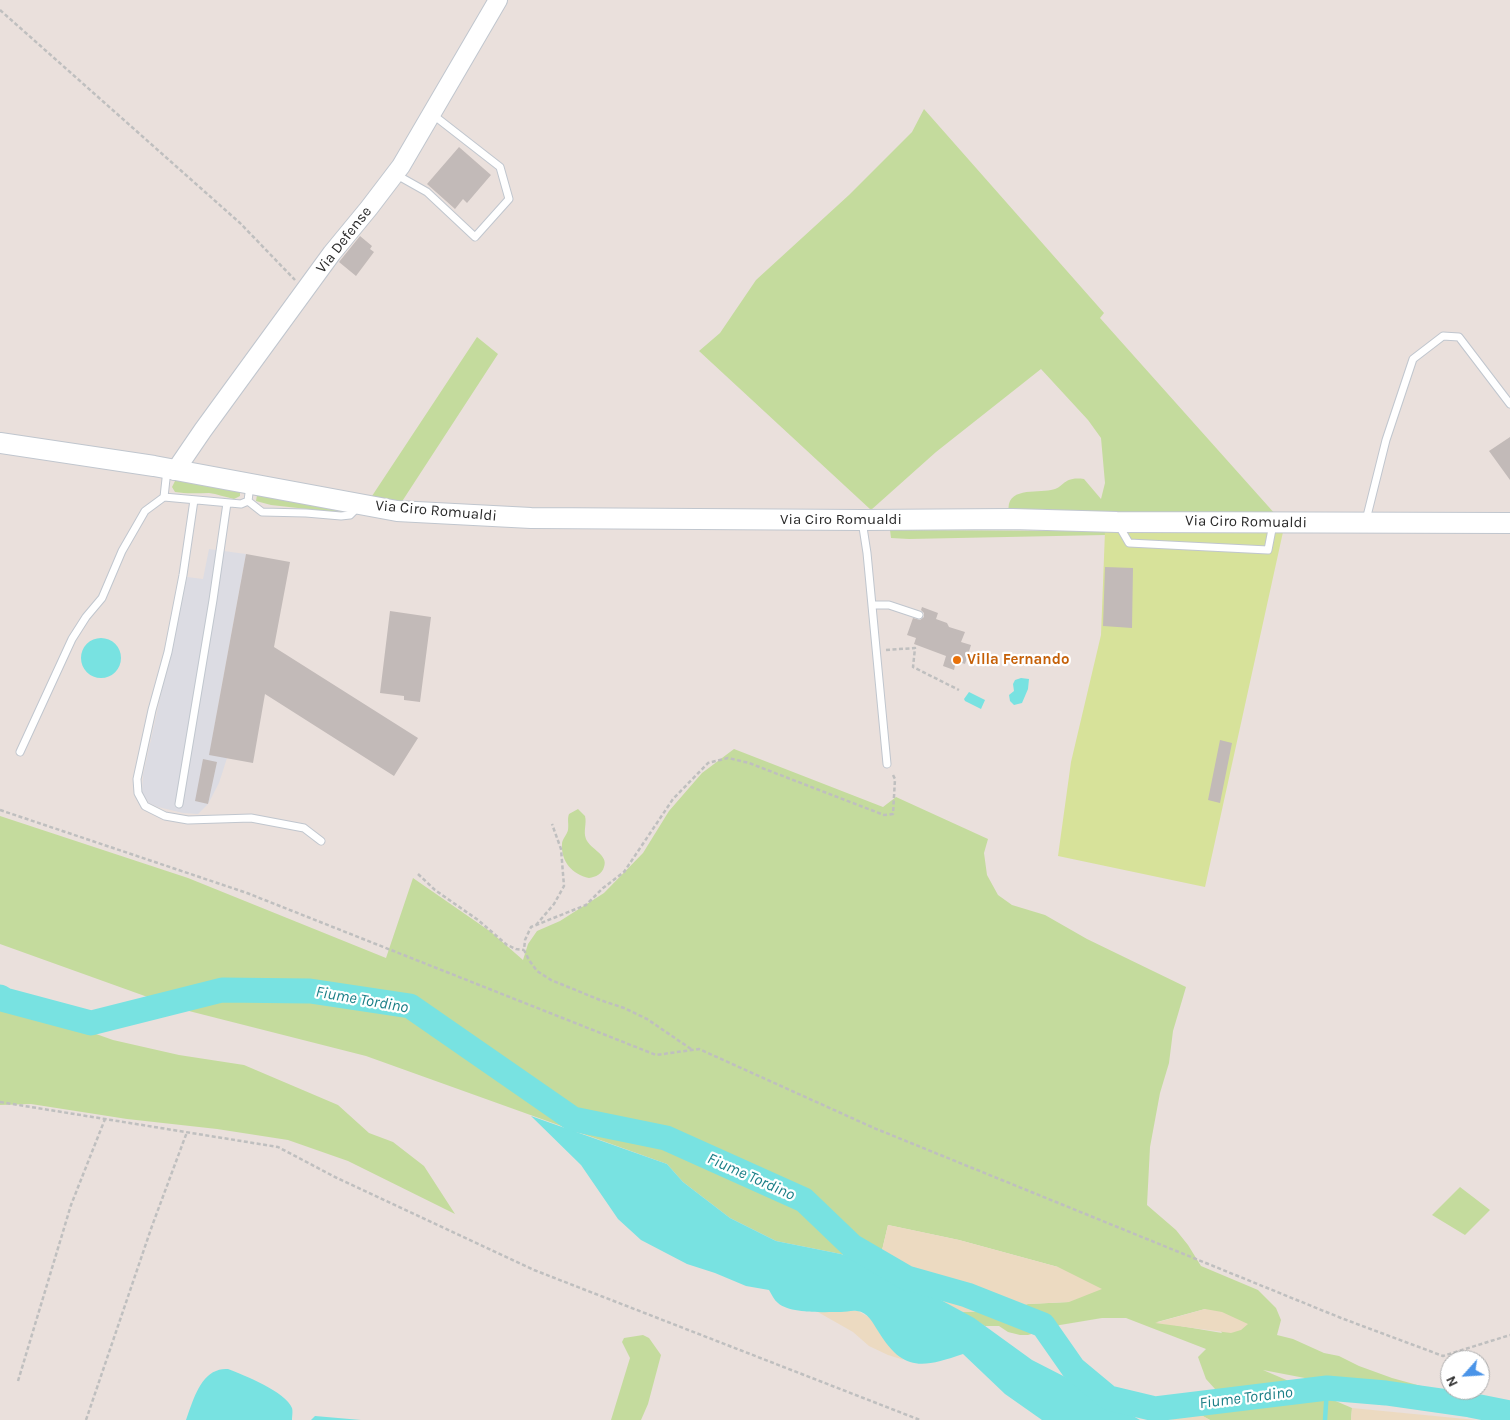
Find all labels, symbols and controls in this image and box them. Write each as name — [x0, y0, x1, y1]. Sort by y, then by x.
street label: Via Defense — [312, 203, 376, 277]
street label: Via Ciro Romualdi — [375, 497, 497, 525]
street label: Via Ciro Romualdi — [780, 511, 902, 529]
street label: Via Ciro Romualdi — [1185, 512, 1307, 532]
place label: Villa Fernando — [967, 651, 1069, 669]
marker: Villa Fernando — [951, 654, 963, 666]
water label: Fiume Tordino — [314, 982, 410, 1018]
water label: Fiume Tordino — [704, 1149, 798, 1205]
north arrow — [1440, 1350, 1490, 1400]
text: N — [1442, 1373, 1462, 1390]
water label: Fiume Tordino — [1198, 1383, 1294, 1413]

